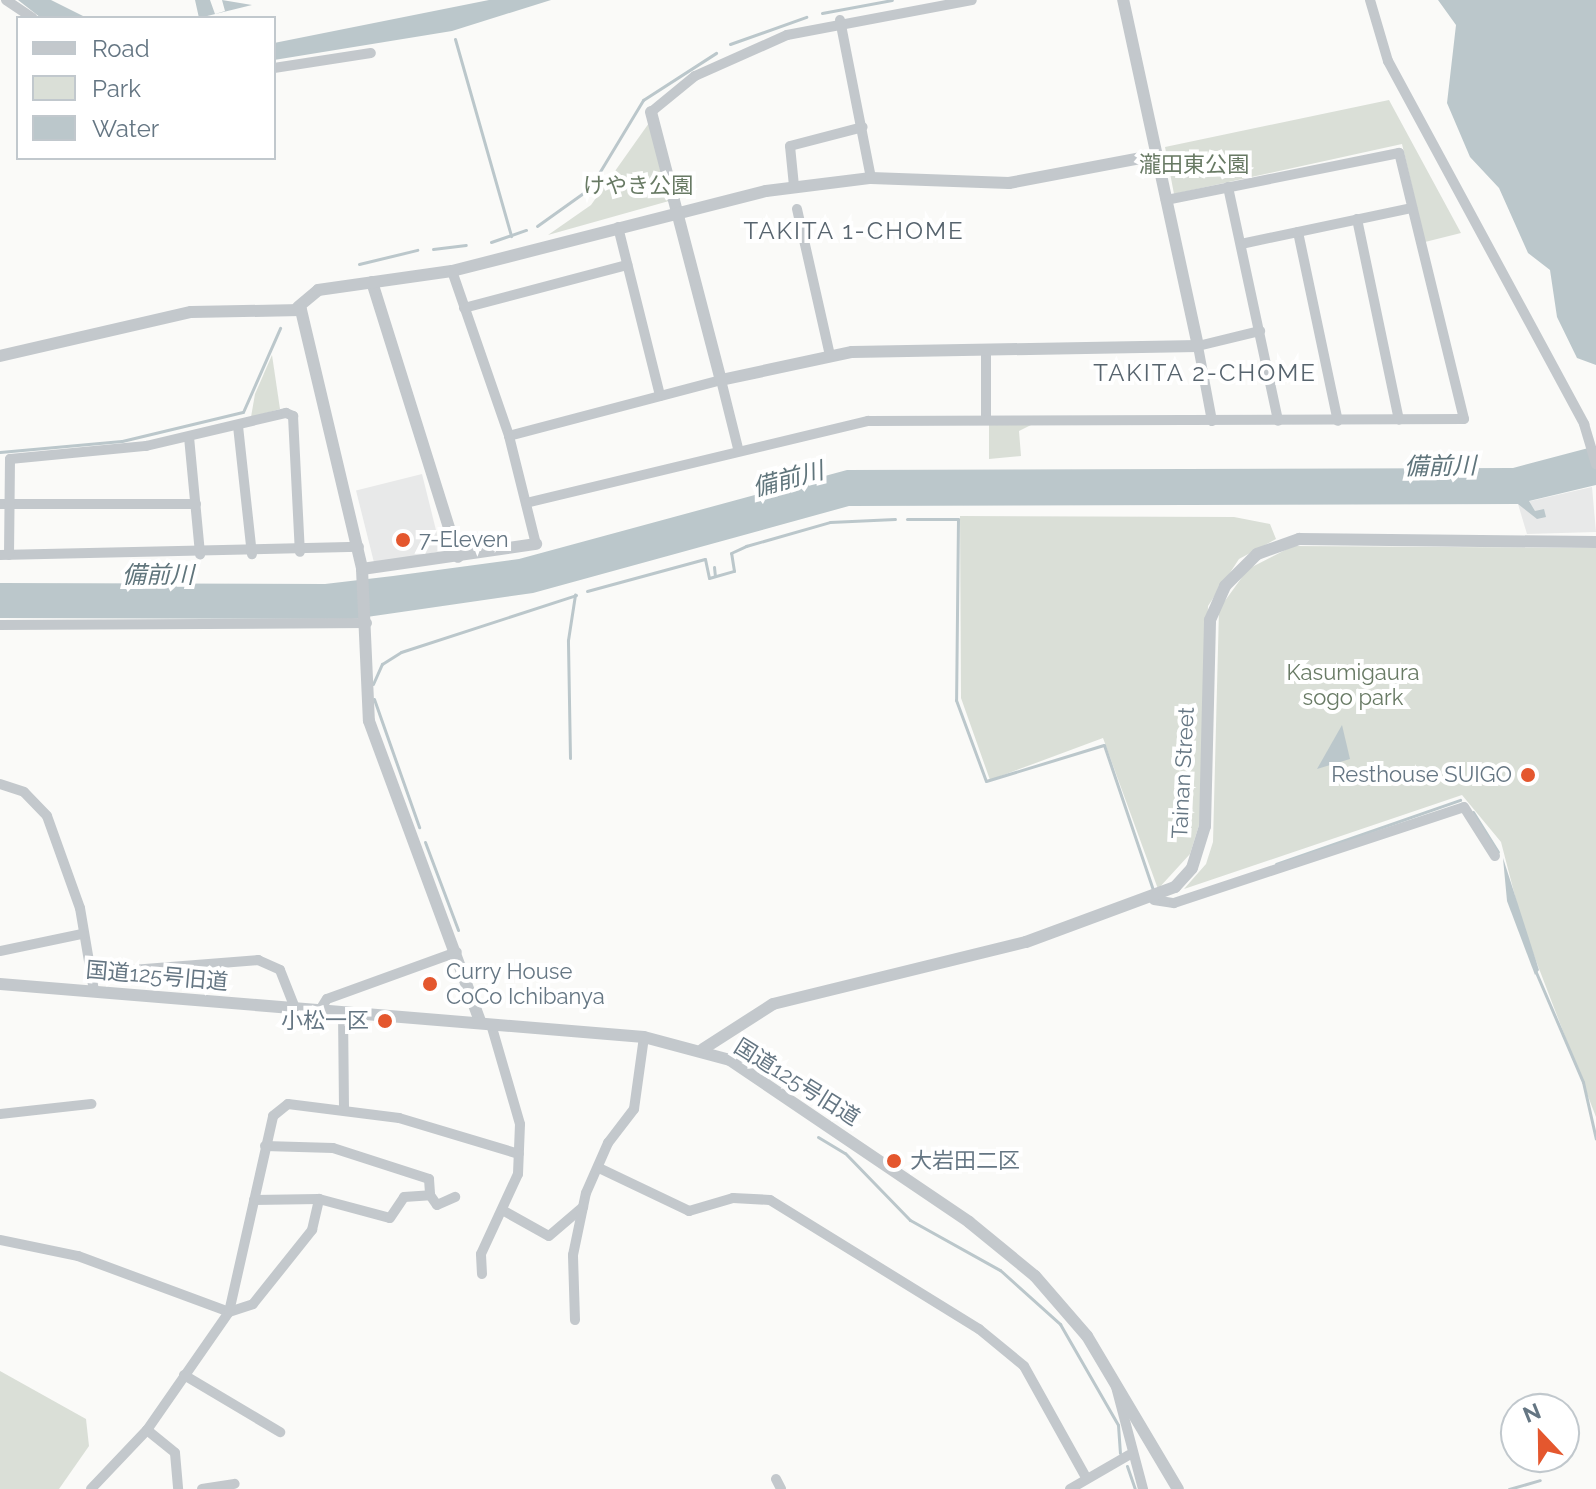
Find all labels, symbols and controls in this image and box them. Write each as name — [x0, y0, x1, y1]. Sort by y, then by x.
legend — [16, 16, 276, 160]
text: Road — [92, 34, 150, 63]
text: Park — [92, 74, 141, 103]
text: Water — [92, 114, 159, 143]
park label: 瀧田東公園 — [1139, 152, 1249, 178]
park label: けやき公園 — [583, 173, 693, 199]
district label: TAKITA 1-CHOME — [743, 217, 965, 245]
district label: TAKITA 2-CHOME — [1093, 359, 1317, 387]
water label: 備前川 — [1404, 451, 1476, 481]
water label: 備前川 — [749, 456, 827, 502]
place label: 7-Eleven — [419, 527, 508, 553]
marker: 7-Eleven — [394, 531, 412, 549]
water label: 備前川 — [122, 561, 194, 589]
park label: Kasumigaura sogo park — [1286, 659, 1420, 710]
street label: Tainan Street — [1166, 706, 1200, 840]
place label: Resthouse SUIGO — [1331, 762, 1512, 788]
marker: Resthouse SUIGO — [1519, 766, 1537, 784]
street label: 国道125号旧道 — [85, 957, 229, 995]
place label: Curry House CoCo Ichibanya — [446, 958, 605, 1010]
marker: Curry House CoCo Ichibanya — [421, 975, 439, 993]
place label: 小松一区 — [281, 1008, 369, 1034]
marker: 小松一区 — [376, 1012, 394, 1030]
street label: 国道125号旧道 — [729, 1033, 865, 1131]
place label: 大岩田二区 — [910, 1148, 1020, 1174]
marker: 大岩田二区 — [885, 1152, 903, 1170]
north arrow — [1500, 1393, 1580, 1473]
text: N — [1519, 1397, 1544, 1428]

